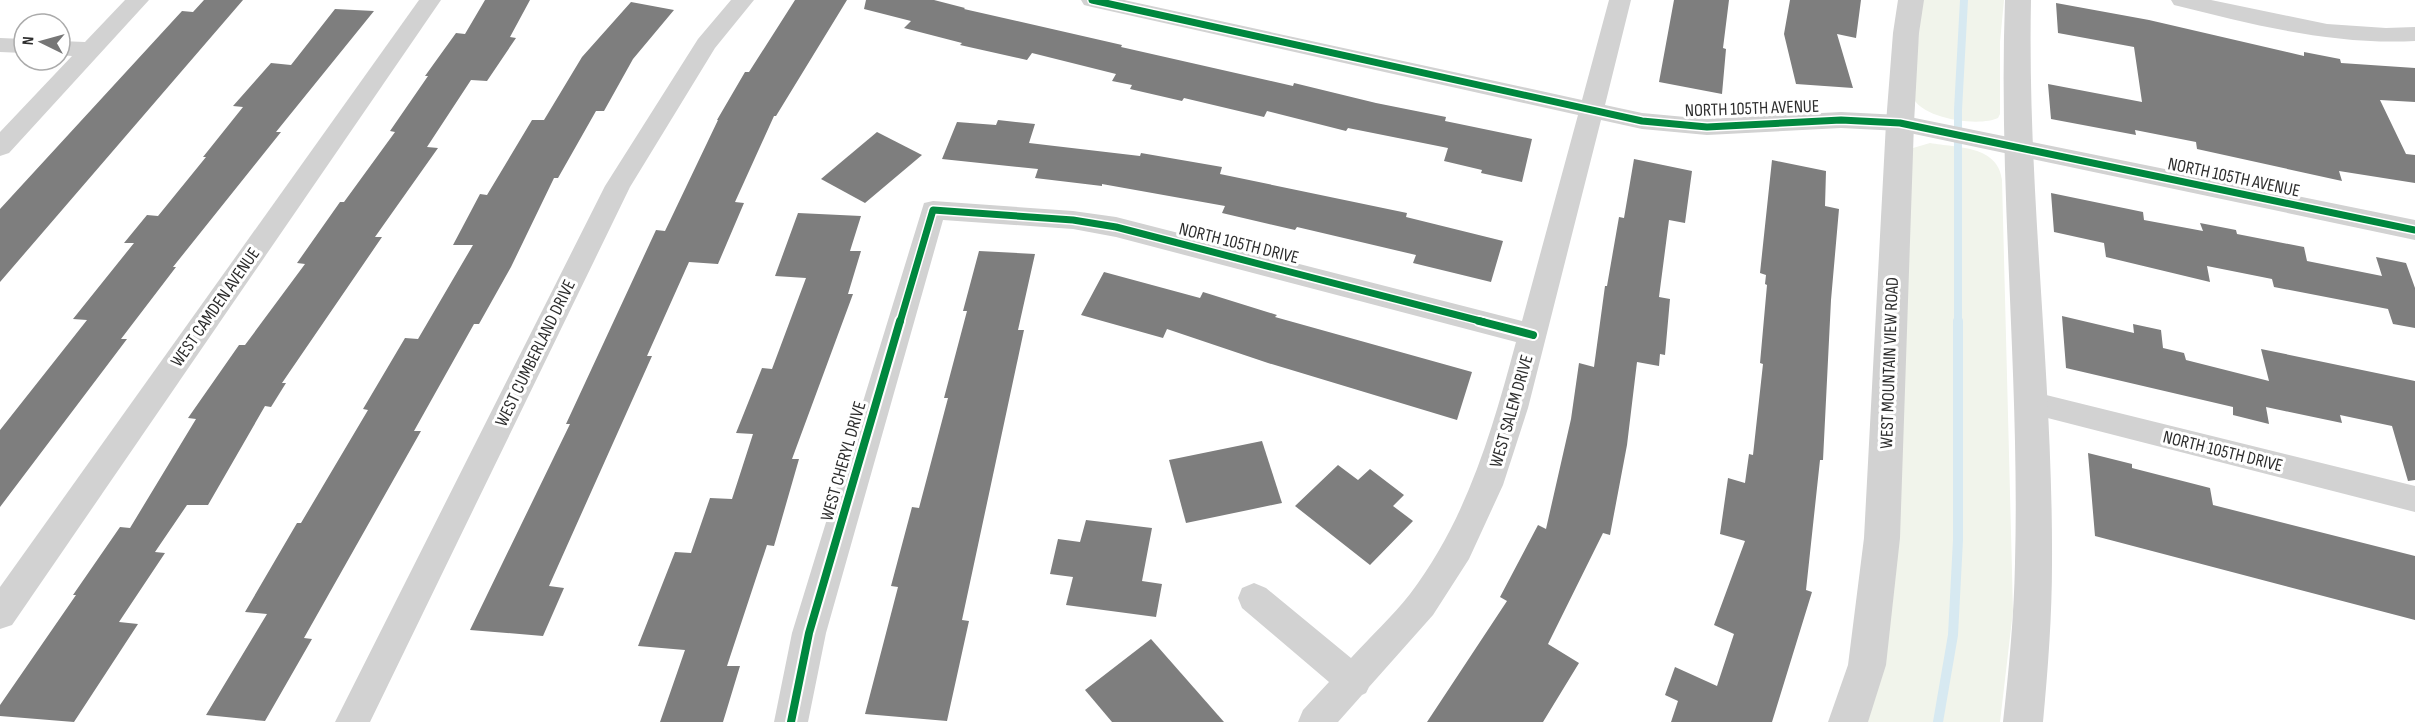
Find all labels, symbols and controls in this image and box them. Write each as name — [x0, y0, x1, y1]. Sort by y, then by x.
north arrow — [12, 12, 72, 72]
text: N — [19, 36, 38, 46]
street label: NORTH 105TH AVENUE — [1684, 96, 1820, 121]
street label: NORTH 105TH AVENUE — [2166, 153, 2302, 202]
street label: NORTH 105TH DRIVE — [1177, 218, 1301, 269]
street label: WEST CAMDEN AVENUE — [167, 244, 264, 371]
street label: WEST CUMBERLAND DRIVE — [491, 276, 580, 430]
street label: WEST MOUNTAIN VIEW ROAD — [1876, 277, 1903, 449]
street label: WEST SALEM DRIVE — [1485, 352, 1538, 470]
street label: WEST CHERYL DRIVE — [816, 399, 871, 523]
street label: NORTH 105TH DRIVE — [2161, 426, 2285, 477]

